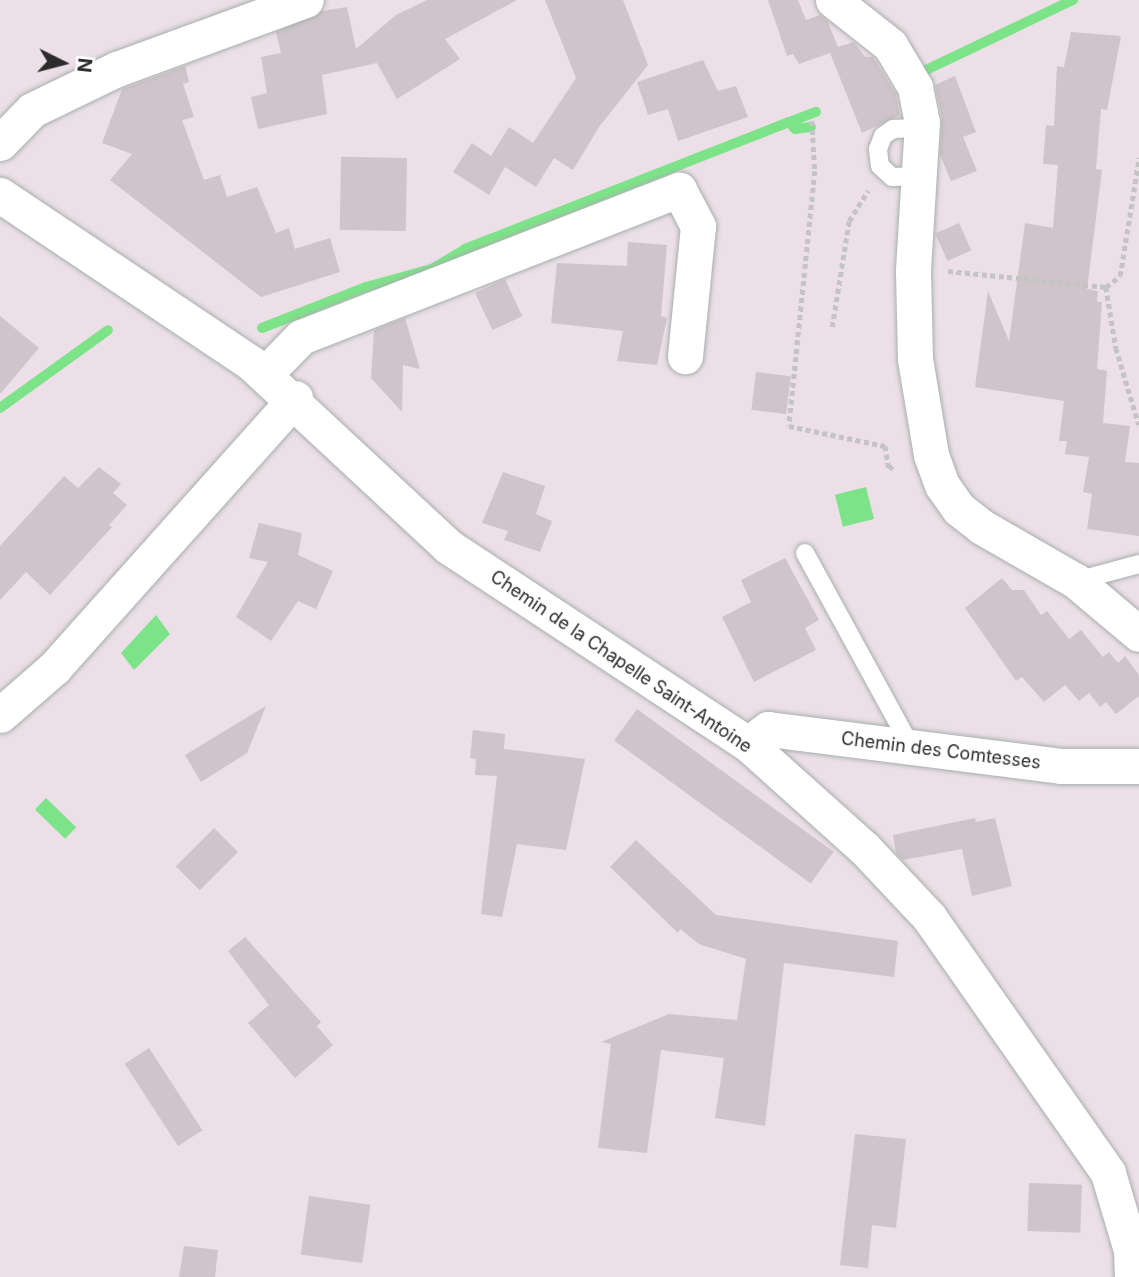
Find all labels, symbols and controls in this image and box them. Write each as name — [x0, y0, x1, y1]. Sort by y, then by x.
north arrow — [28, 28, 98, 98]
text: N — [72, 57, 97, 74]
street label: Chemin de la Chapelle Saint-Antoine — [486, 566, 756, 758]
street label: Chemin des Comtesses — [840, 728, 1042, 774]

